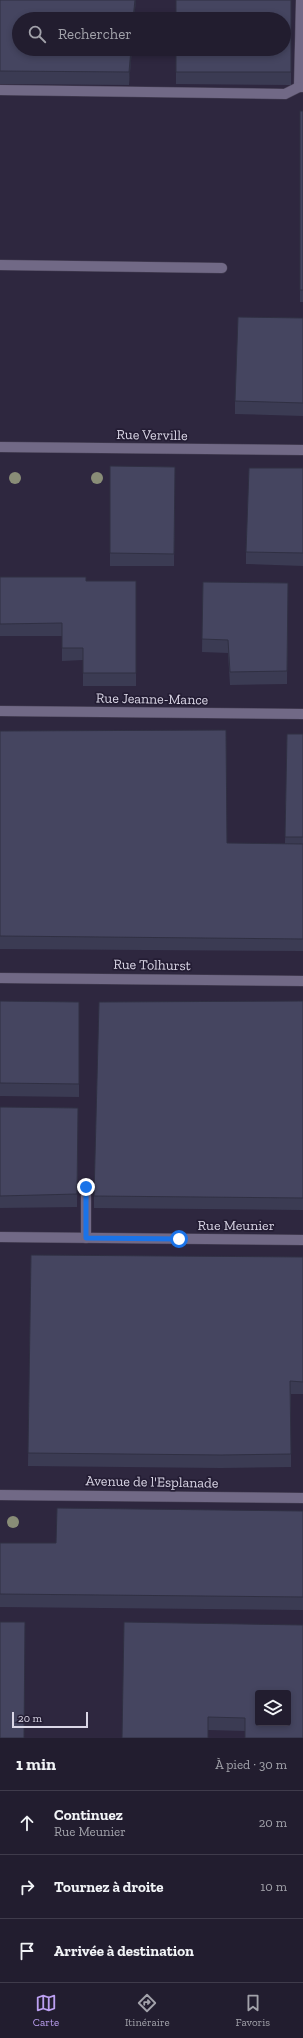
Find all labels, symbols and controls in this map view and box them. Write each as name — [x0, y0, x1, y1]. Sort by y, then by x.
search box — [12, 12, 291, 56]
icon: search — [26, 23, 48, 45]
text: Rechercher — [58, 25, 132, 43]
street label: Rue Verville — [116, 426, 188, 444]
street label: Rue Jeanne-Mance — [96, 690, 209, 708]
street label: Rue Tolhurst — [113, 956, 192, 974]
route end — [77, 1178, 95, 1196]
street label: Rue Meunier — [197, 1217, 275, 1234]
route start — [170, 1230, 188, 1248]
street label: Avenue de l'Esplanade — [85, 1472, 219, 1492]
map controls — [255, 1690, 291, 1726]
button: layers — [255, 1690, 291, 1726]
scale bar — [12, 1710, 88, 1729]
text: 20 m — [18, 1712, 42, 1725]
text: 1 min — [16, 1754, 56, 1774]
text: À pied · 30 m — [215, 1757, 287, 1772]
text: Continuez — [54, 1806, 123, 1824]
icon: ahead — [16, 1812, 38, 1834]
text: 20 m — [259, 1815, 287, 1830]
text: Rue Meunier — [54, 1824, 126, 1839]
icon: right — [16, 1876, 38, 1898]
text: Tournez à droite — [54, 1878, 164, 1896]
text: 10 m — [260, 1879, 287, 1894]
icon: arrive — [16, 1940, 38, 1962]
text: Arrivée à destination — [54, 1942, 194, 1960]
tab: Carte — [33, 1992, 59, 2029]
tab: Itinéraire — [125, 1992, 170, 2029]
tab: Favoris — [235, 1992, 270, 2029]

